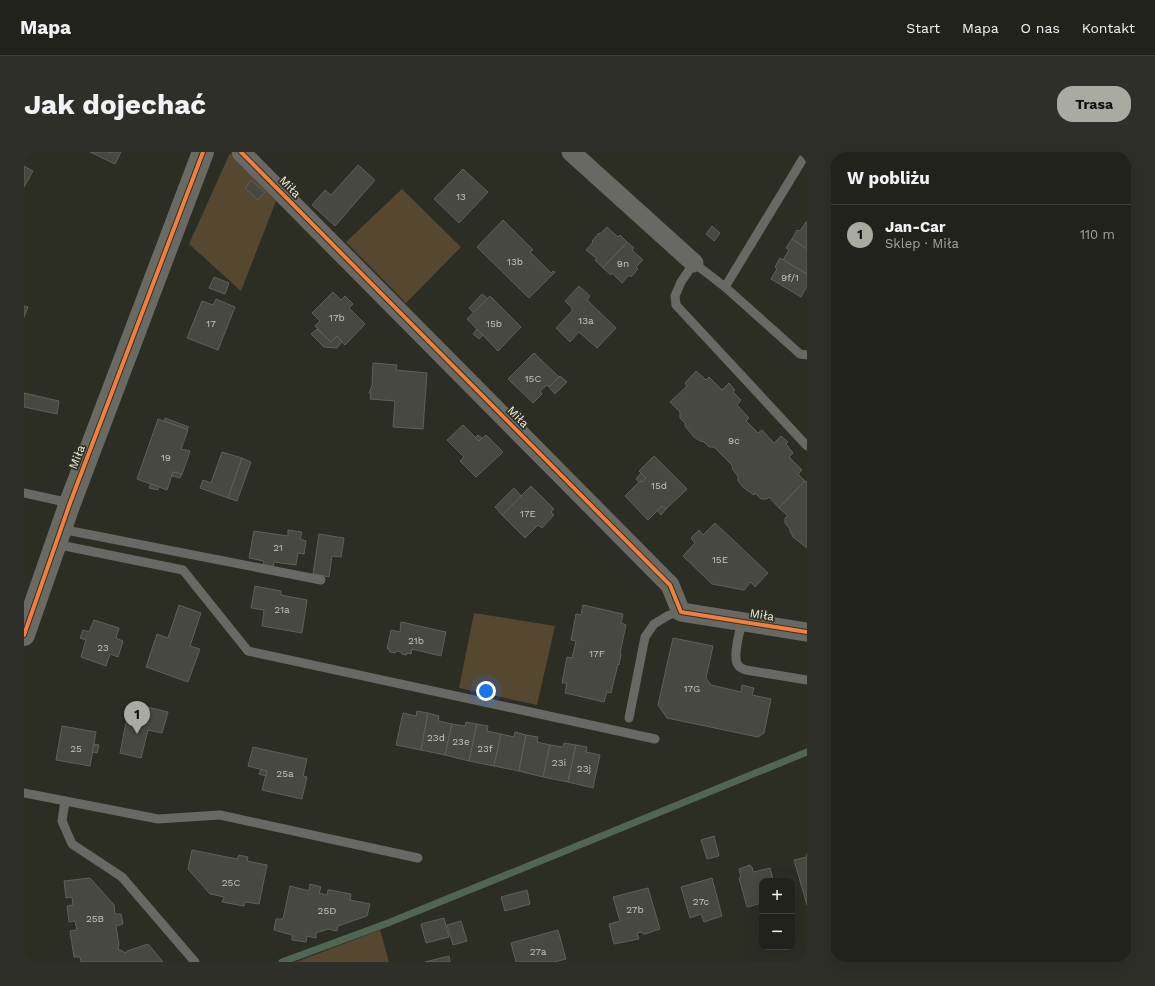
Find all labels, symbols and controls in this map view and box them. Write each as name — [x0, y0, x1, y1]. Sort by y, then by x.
text: Mapa — [20, 16, 71, 39]
text: Start — [906, 20, 940, 36]
text: Mapa — [962, 20, 999, 36]
text: O nas — [1021, 20, 1060, 36]
text: Kontakt — [1082, 20, 1135, 36]
button: Trasa — [1057, 86, 1131, 122]
text: Jak dojechać — [24, 88, 206, 121]
text: W pobliżu — [847, 168, 930, 188]
street label: Miła — [276, 173, 304, 201]
house number: 13 — [456, 191, 466, 202]
text: Jan-Car — [885, 218, 945, 236]
text: 1 — [857, 227, 863, 242]
text: 110 m — [1080, 227, 1115, 242]
text: Sklep · Miła — [885, 236, 959, 251]
house number: 13b — [507, 256, 523, 267]
house number: 9n — [617, 258, 629, 269]
house number: 9f/1 — [781, 272, 799, 283]
house number: 17b — [329, 312, 345, 323]
house number: 13a — [578, 315, 594, 326]
house number: 17 — [206, 318, 216, 329]
house number: 15b — [486, 318, 502, 329]
house number: 15C — [525, 373, 541, 384]
street label: Miła — [504, 403, 532, 431]
house number: 9c — [728, 435, 740, 446]
street label: Miła — [66, 443, 88, 471]
house number: 19 — [161, 452, 171, 463]
house number: 15d — [651, 480, 667, 491]
house number: 17E — [520, 508, 536, 519]
house number: 21 — [273, 542, 283, 553]
house number: 15E — [712, 554, 728, 565]
house number: 21a — [274, 604, 290, 615]
street label: Miła — [749, 606, 775, 624]
house number: 21b — [408, 635, 424, 646]
house number: 23 — [97, 642, 109, 653]
house number: 17F — [589, 648, 605, 659]
your location — [476, 681, 496, 701]
house number: 17G — [684, 683, 700, 694]
pin: 1 — [124, 701, 150, 734]
house number: 23d — [427, 732, 445, 743]
house number: 23e — [452, 736, 470, 747]
house number: 25 — [70, 743, 82, 754]
house number: 23f — [477, 743, 493, 754]
house number: 23i — [552, 757, 566, 768]
house number: 23j — [577, 763, 591, 774]
house number: 25a — [276, 768, 294, 779]
house number: 25C — [222, 877, 240, 888]
map controls — [759, 878, 795, 950]
button: + — [759, 878, 795, 914]
house number: 27c — [693, 896, 710, 907]
house number: 27b — [626, 904, 644, 915]
house number: 25D — [318, 905, 336, 916]
house number: 25B — [86, 913, 104, 924]
button: − — [759, 914, 795, 950]
house number: 27a — [530, 946, 547, 957]

